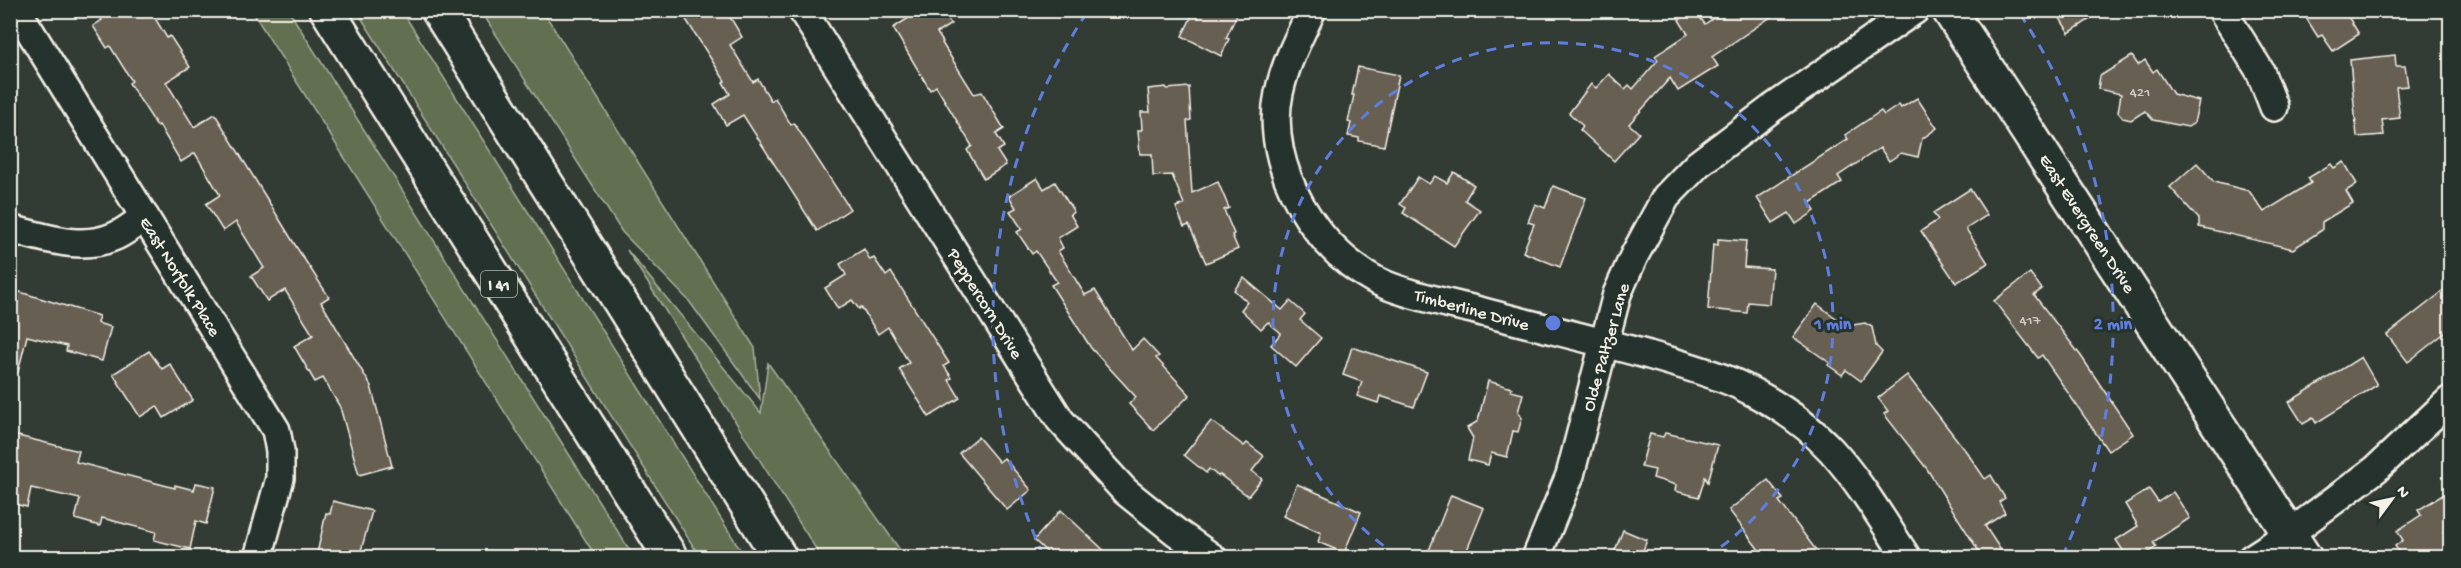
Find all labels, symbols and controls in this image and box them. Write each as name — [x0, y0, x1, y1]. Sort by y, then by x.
house number: 421 — [2130, 84, 2150, 102]
street label: East Evergreen Drive — [2033, 151, 2139, 298]
street label: East Norfolk Place — [134, 214, 225, 342]
street label: Peppercorn Drive — [941, 244, 1027, 364]
road number: I 41 — [481, 271, 517, 297]
street label: Olde Paltzer Lane — [1579, 280, 1636, 414]
street label: Timberline Drive — [1411, 286, 1532, 337]
house number: 417 — [2020, 312, 2042, 330]
centre of rings — [1543, 313, 1563, 333]
text: 1 min — [1814, 315, 1852, 336]
text: 2 min — [2094, 315, 2133, 336]
north arrow — [2362, 469, 2422, 529]
text: N — [2391, 483, 2413, 503]

